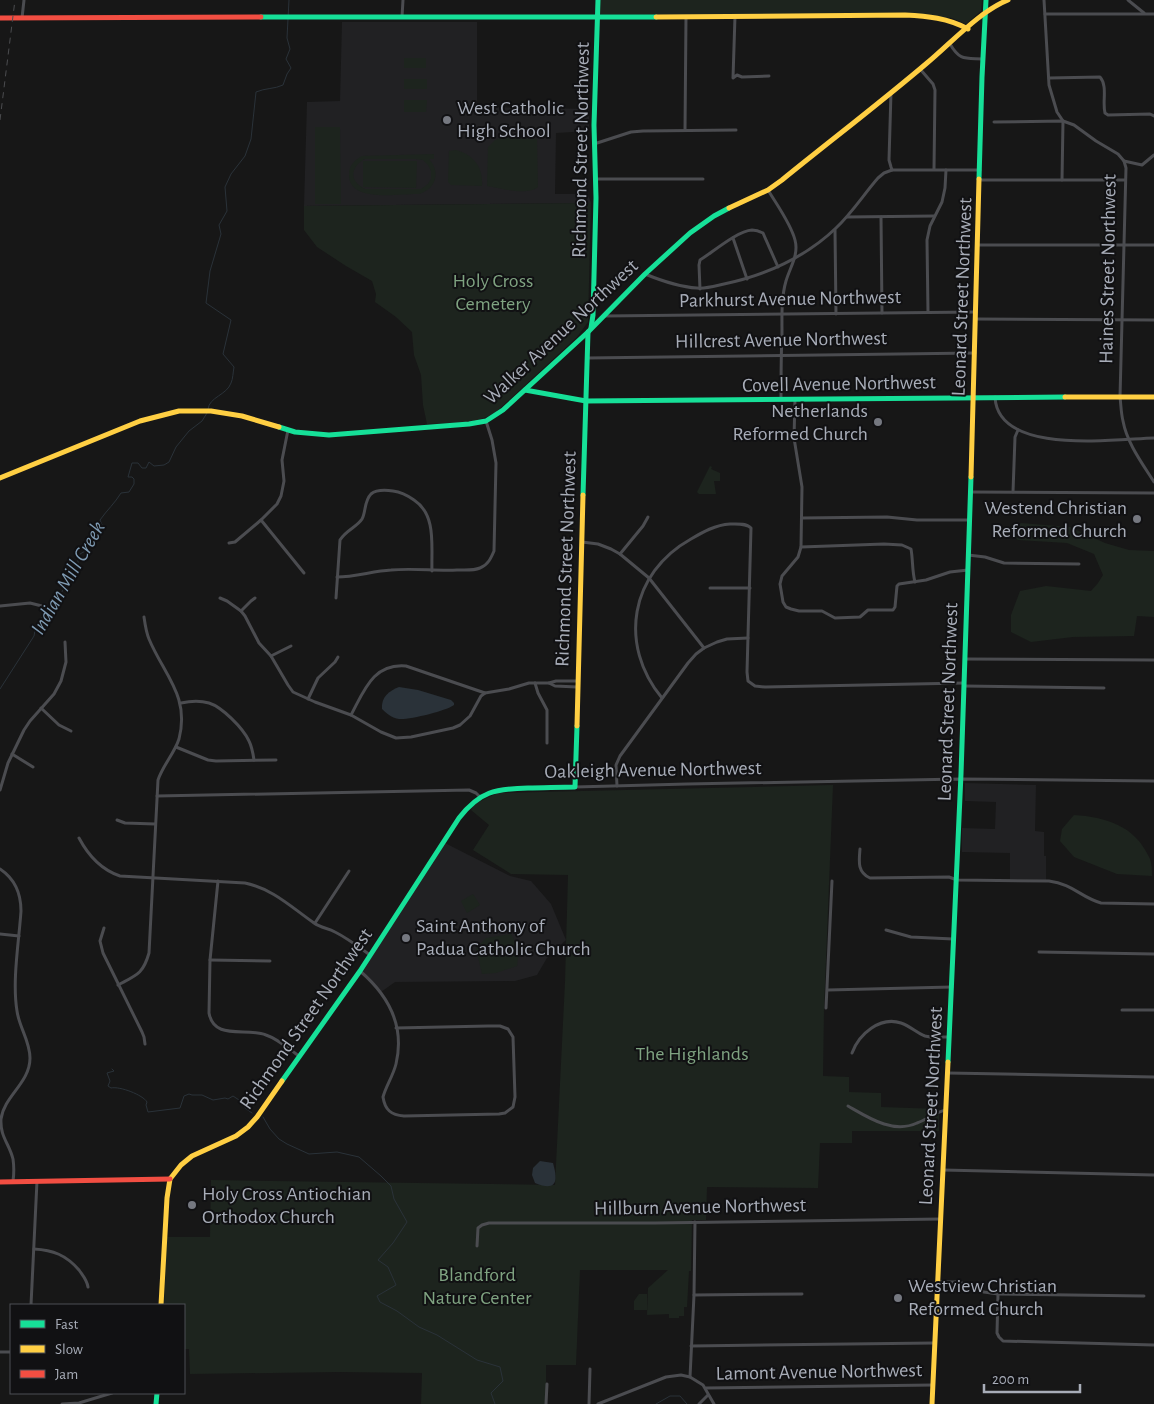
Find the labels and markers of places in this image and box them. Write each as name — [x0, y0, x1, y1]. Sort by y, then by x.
place label: West Catholic High School — [457, 98, 564, 141]
marker: West Catholic High School — [441, 114, 453, 126]
place label: Netherlands Reformed Church — [732, 401, 868, 444]
marker: Netherlands Reformed Church — [872, 416, 884, 428]
place label: Westend Christian Reformed Church — [984, 498, 1127, 541]
marker: Westend Christian Reformed Church — [1131, 513, 1143, 525]
place label: Saint Anthony of Padua Catholic Church — [416, 916, 591, 959]
marker: Saint Anthony of Padua Catholic Church — [400, 932, 412, 944]
place label: Holy Cross Antiochian Orthodox Church — [202, 1184, 371, 1227]
marker: Holy Cross Antiochian Orthodox Church — [186, 1199, 198, 1211]
place label: Westview Christian Reformed Church — [908, 1276, 1057, 1319]
marker: Westview Christian Reformed Church — [892, 1292, 904, 1304]

